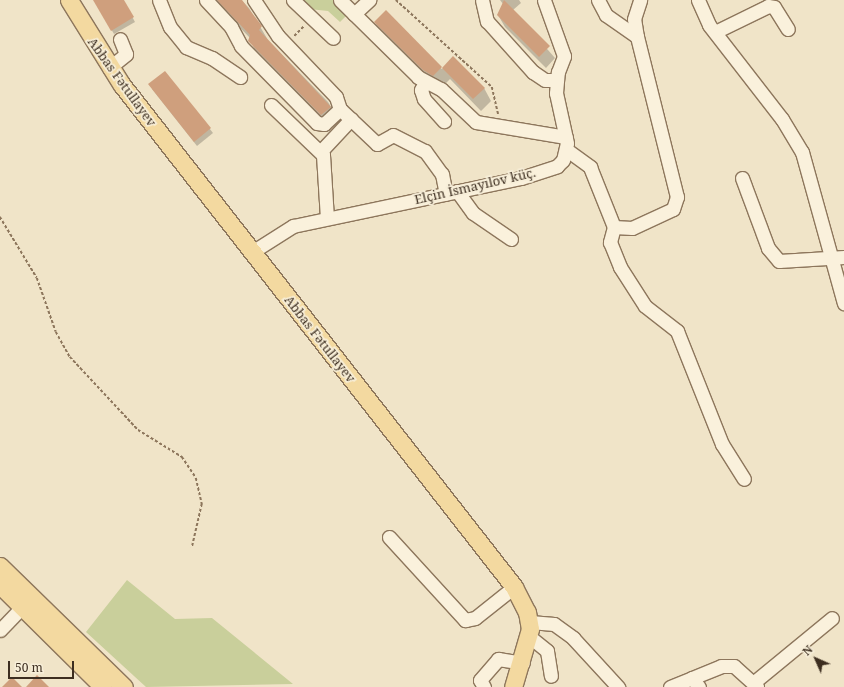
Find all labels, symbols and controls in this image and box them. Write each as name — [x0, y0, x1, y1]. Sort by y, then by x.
street label: Abbas Fətullayev — [85, 34, 159, 130]
street label: Elçin İsmayılov küç. — [413, 164, 537, 208]
street label: Abbas Fətullayev — [281, 292, 359, 386]
north arrow — [796, 639, 836, 679]
text: N — [799, 642, 816, 659]
scale bar — [10, 653, 76, 679]
text: 50 m — [15, 659, 43, 676]

